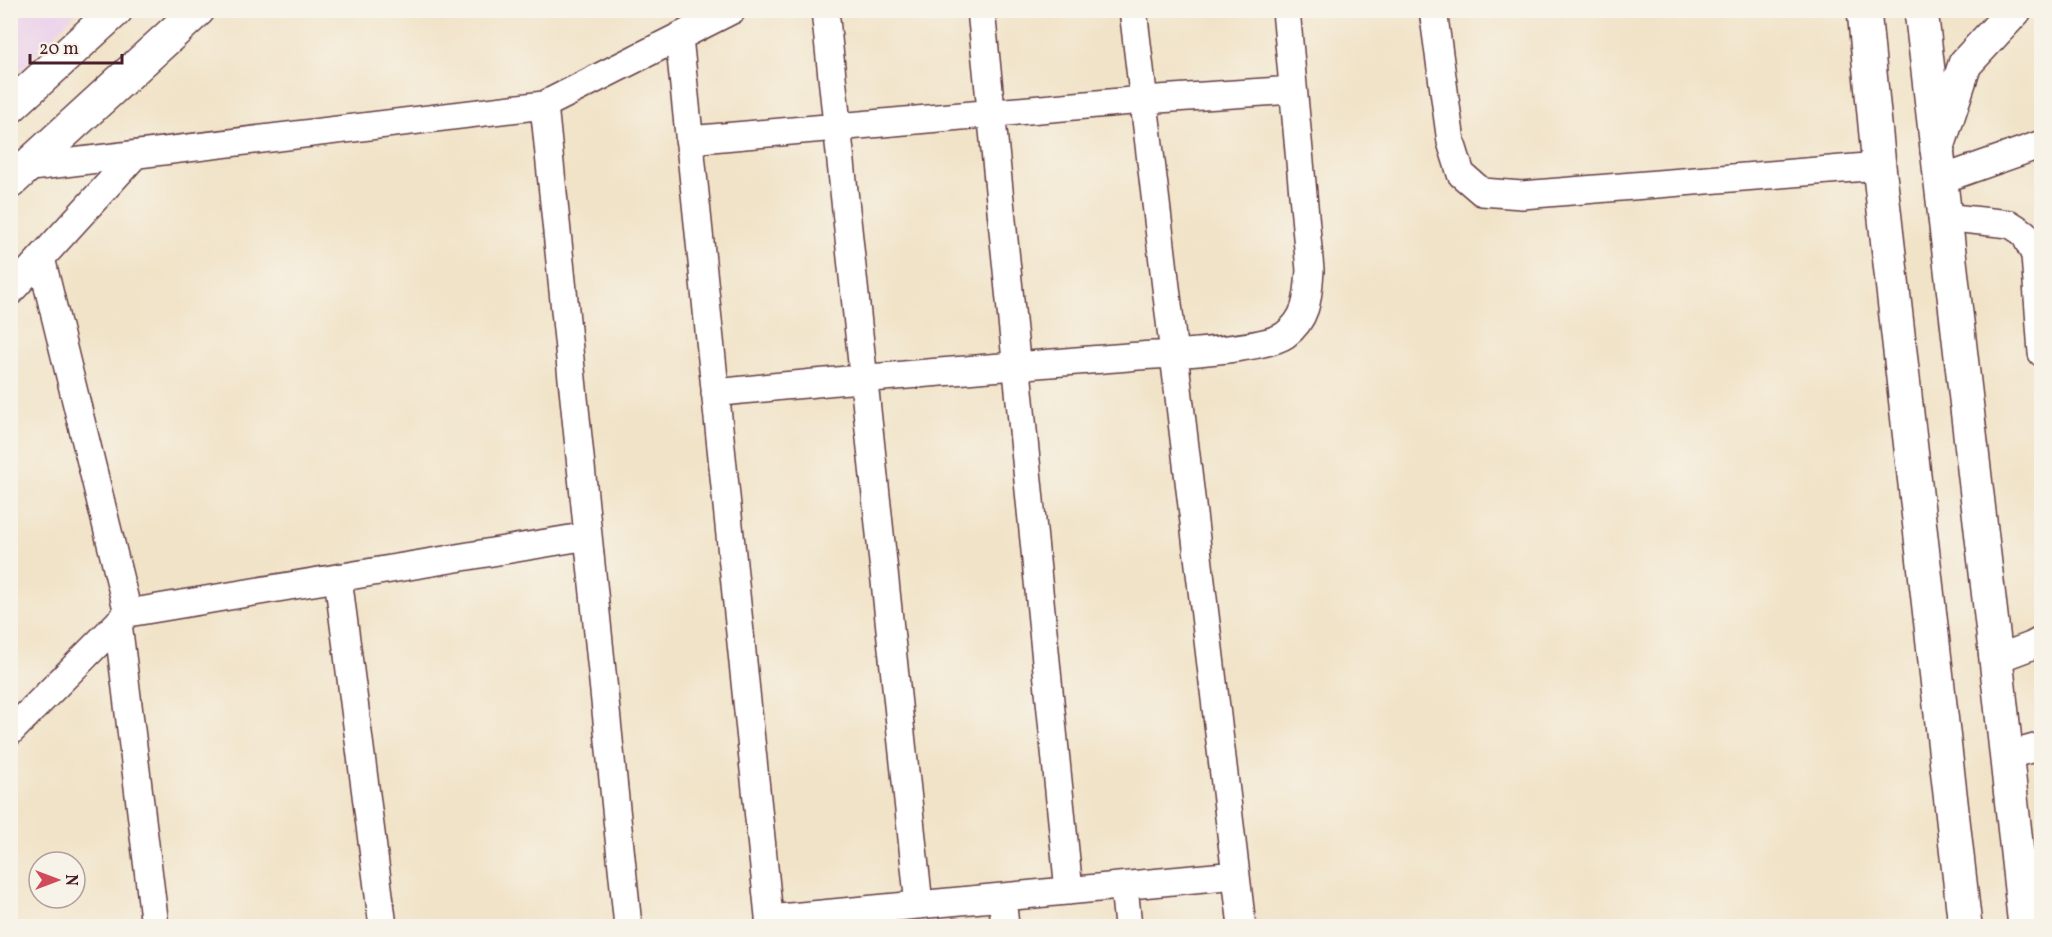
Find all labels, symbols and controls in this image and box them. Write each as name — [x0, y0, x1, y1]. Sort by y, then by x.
scale bar — [30, 27, 122, 65]
text: 20 m — [39, 37, 79, 62]
north arrow — [27, 850, 87, 910]
text: N — [59, 874, 81, 886]

